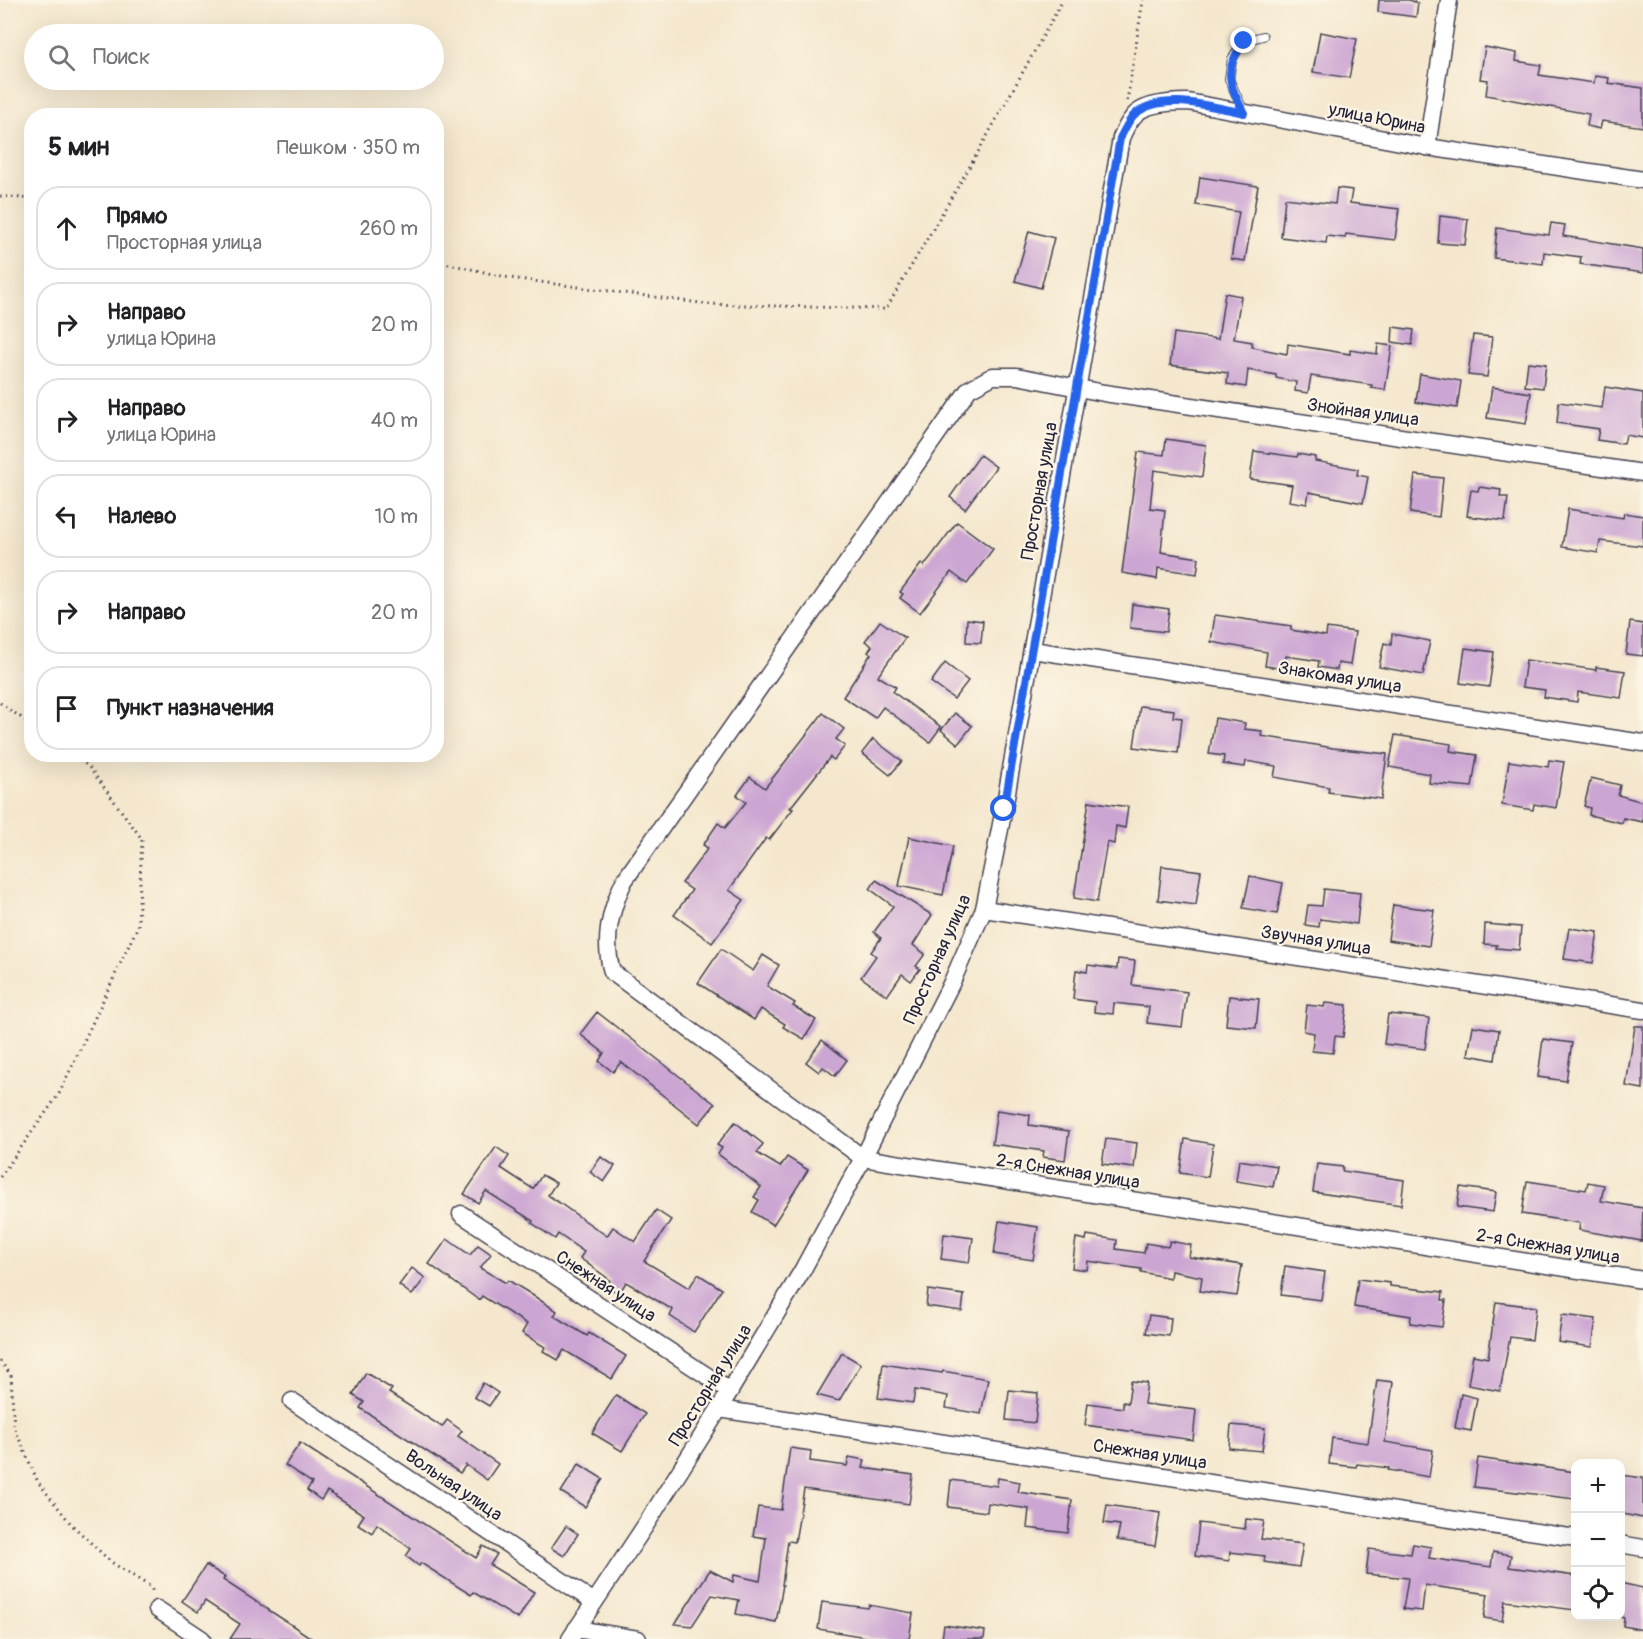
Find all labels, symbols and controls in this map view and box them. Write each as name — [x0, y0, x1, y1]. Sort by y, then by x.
search box — [24, 24, 444, 90]
route end — [1230, 27, 1256, 53]
icon: search — [45, 41, 78, 74]
text: Поиск — [93, 43, 150, 71]
street label: улица Юрина — [1326, 98, 1427, 139]
text: 5 мин — [48, 131, 109, 163]
text: Пешком · 350 m — [277, 135, 420, 160]
text: Прямо — [107, 202, 167, 230]
icon: ahead — [50, 212, 83, 245]
text: 260 m — [359, 216, 418, 241]
text: Просторная улица — [107, 230, 262, 255]
text: Направо — [107, 298, 186, 326]
icon: right — [50, 308, 83, 341]
text: 20 m — [371, 312, 418, 337]
text: улица Юрина — [107, 326, 216, 351]
street label: Знойная улица — [1306, 393, 1420, 432]
text: Направо — [107, 394, 186, 422]
icon: right — [50, 404, 83, 437]
text: 40 m — [371, 408, 418, 433]
street label: Просторная улица — [1016, 420, 1063, 562]
text: улица Юрина — [107, 422, 216, 447]
icon: left — [50, 500, 83, 533]
text: Налево — [107, 502, 176, 530]
text: 10 m — [374, 504, 418, 529]
icon: right — [50, 596, 83, 629]
text: Направо — [107, 598, 186, 626]
text: 20 m — [371, 600, 418, 625]
street label: Знакомая улица — [1277, 656, 1403, 699]
icon: arrive — [50, 692, 83, 725]
text: Пункт назначения — [107, 694, 274, 722]
route start — [990, 795, 1016, 821]
street label: Просторная улица — [899, 891, 976, 1028]
street label: Звучная улица — [1259, 920, 1373, 961]
street label: 2-я Снежная улица — [994, 1149, 1141, 1194]
street label: 2-я Снежная улица — [1474, 1224, 1621, 1269]
street label: Снежная улица — [551, 1245, 660, 1327]
street label: Просторная улица — [664, 1320, 757, 1450]
street label: Снежная улица — [1091, 1434, 1209, 1475]
street label: Вольная улица — [401, 1445, 507, 1526]
map controls — [1571, 1459, 1625, 1621]
button: + — [1571, 1459, 1625, 1513]
button: − — [1571, 1513, 1625, 1567]
button: locate — [1571, 1567, 1625, 1621]

